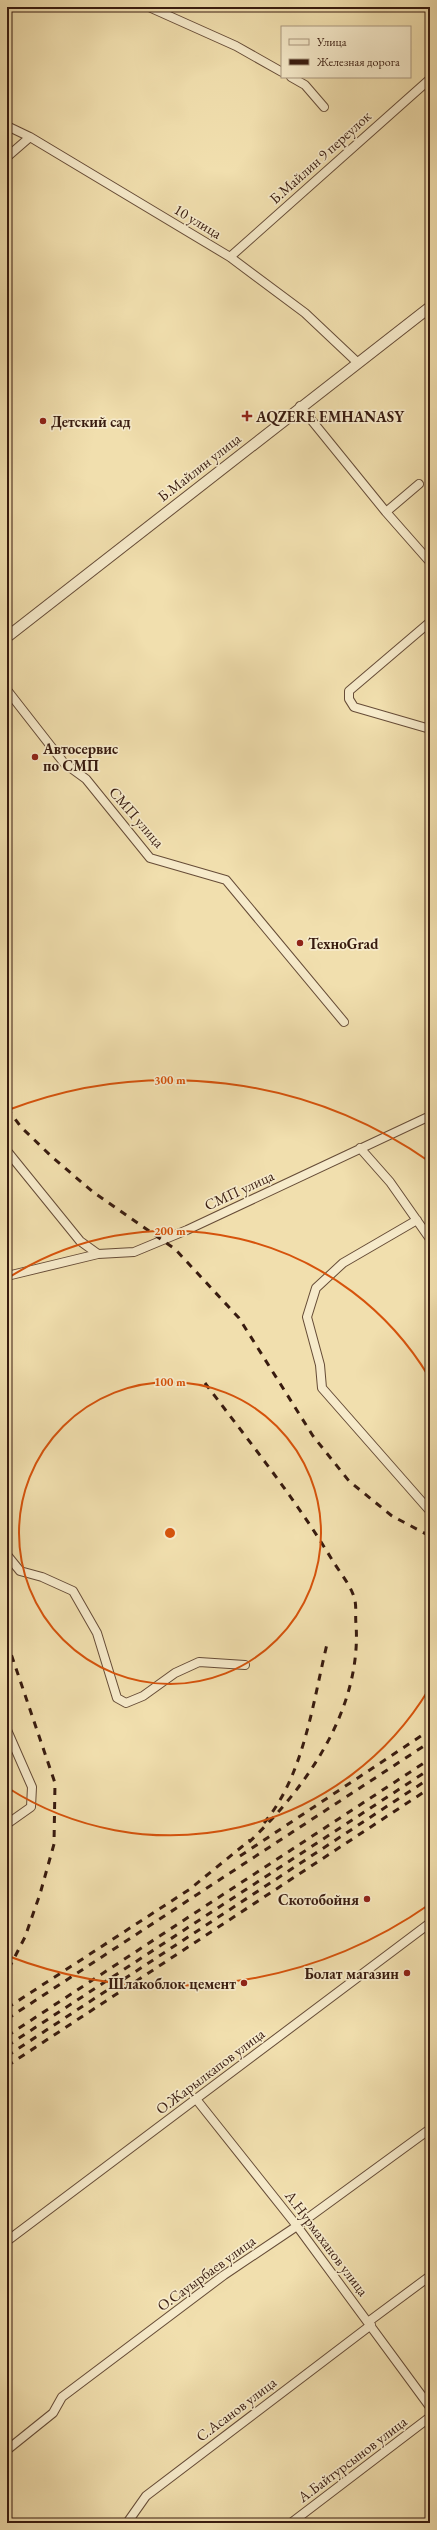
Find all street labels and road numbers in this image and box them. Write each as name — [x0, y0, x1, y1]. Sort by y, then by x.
street label: Б.Майлин 9 переулок — [265, 106, 375, 208]
street label: 10 улица — [171, 199, 225, 243]
street label: Б.Майлин улица — [154, 429, 244, 505]
street label: СМП улица — [105, 783, 169, 851]
street label: СМП улица — [201, 1166, 277, 1214]
street label: О.Жарылкапов улица — [152, 2024, 268, 2118]
street label: А.Нурмаханов улица — [280, 2186, 373, 2300]
street label: О.Сауырбаев улица — [153, 2231, 259, 2315]
street label: С.Асанов улица — [192, 2373, 280, 2445]
street label: А.Байтурсынов улица — [293, 2412, 410, 2507]

